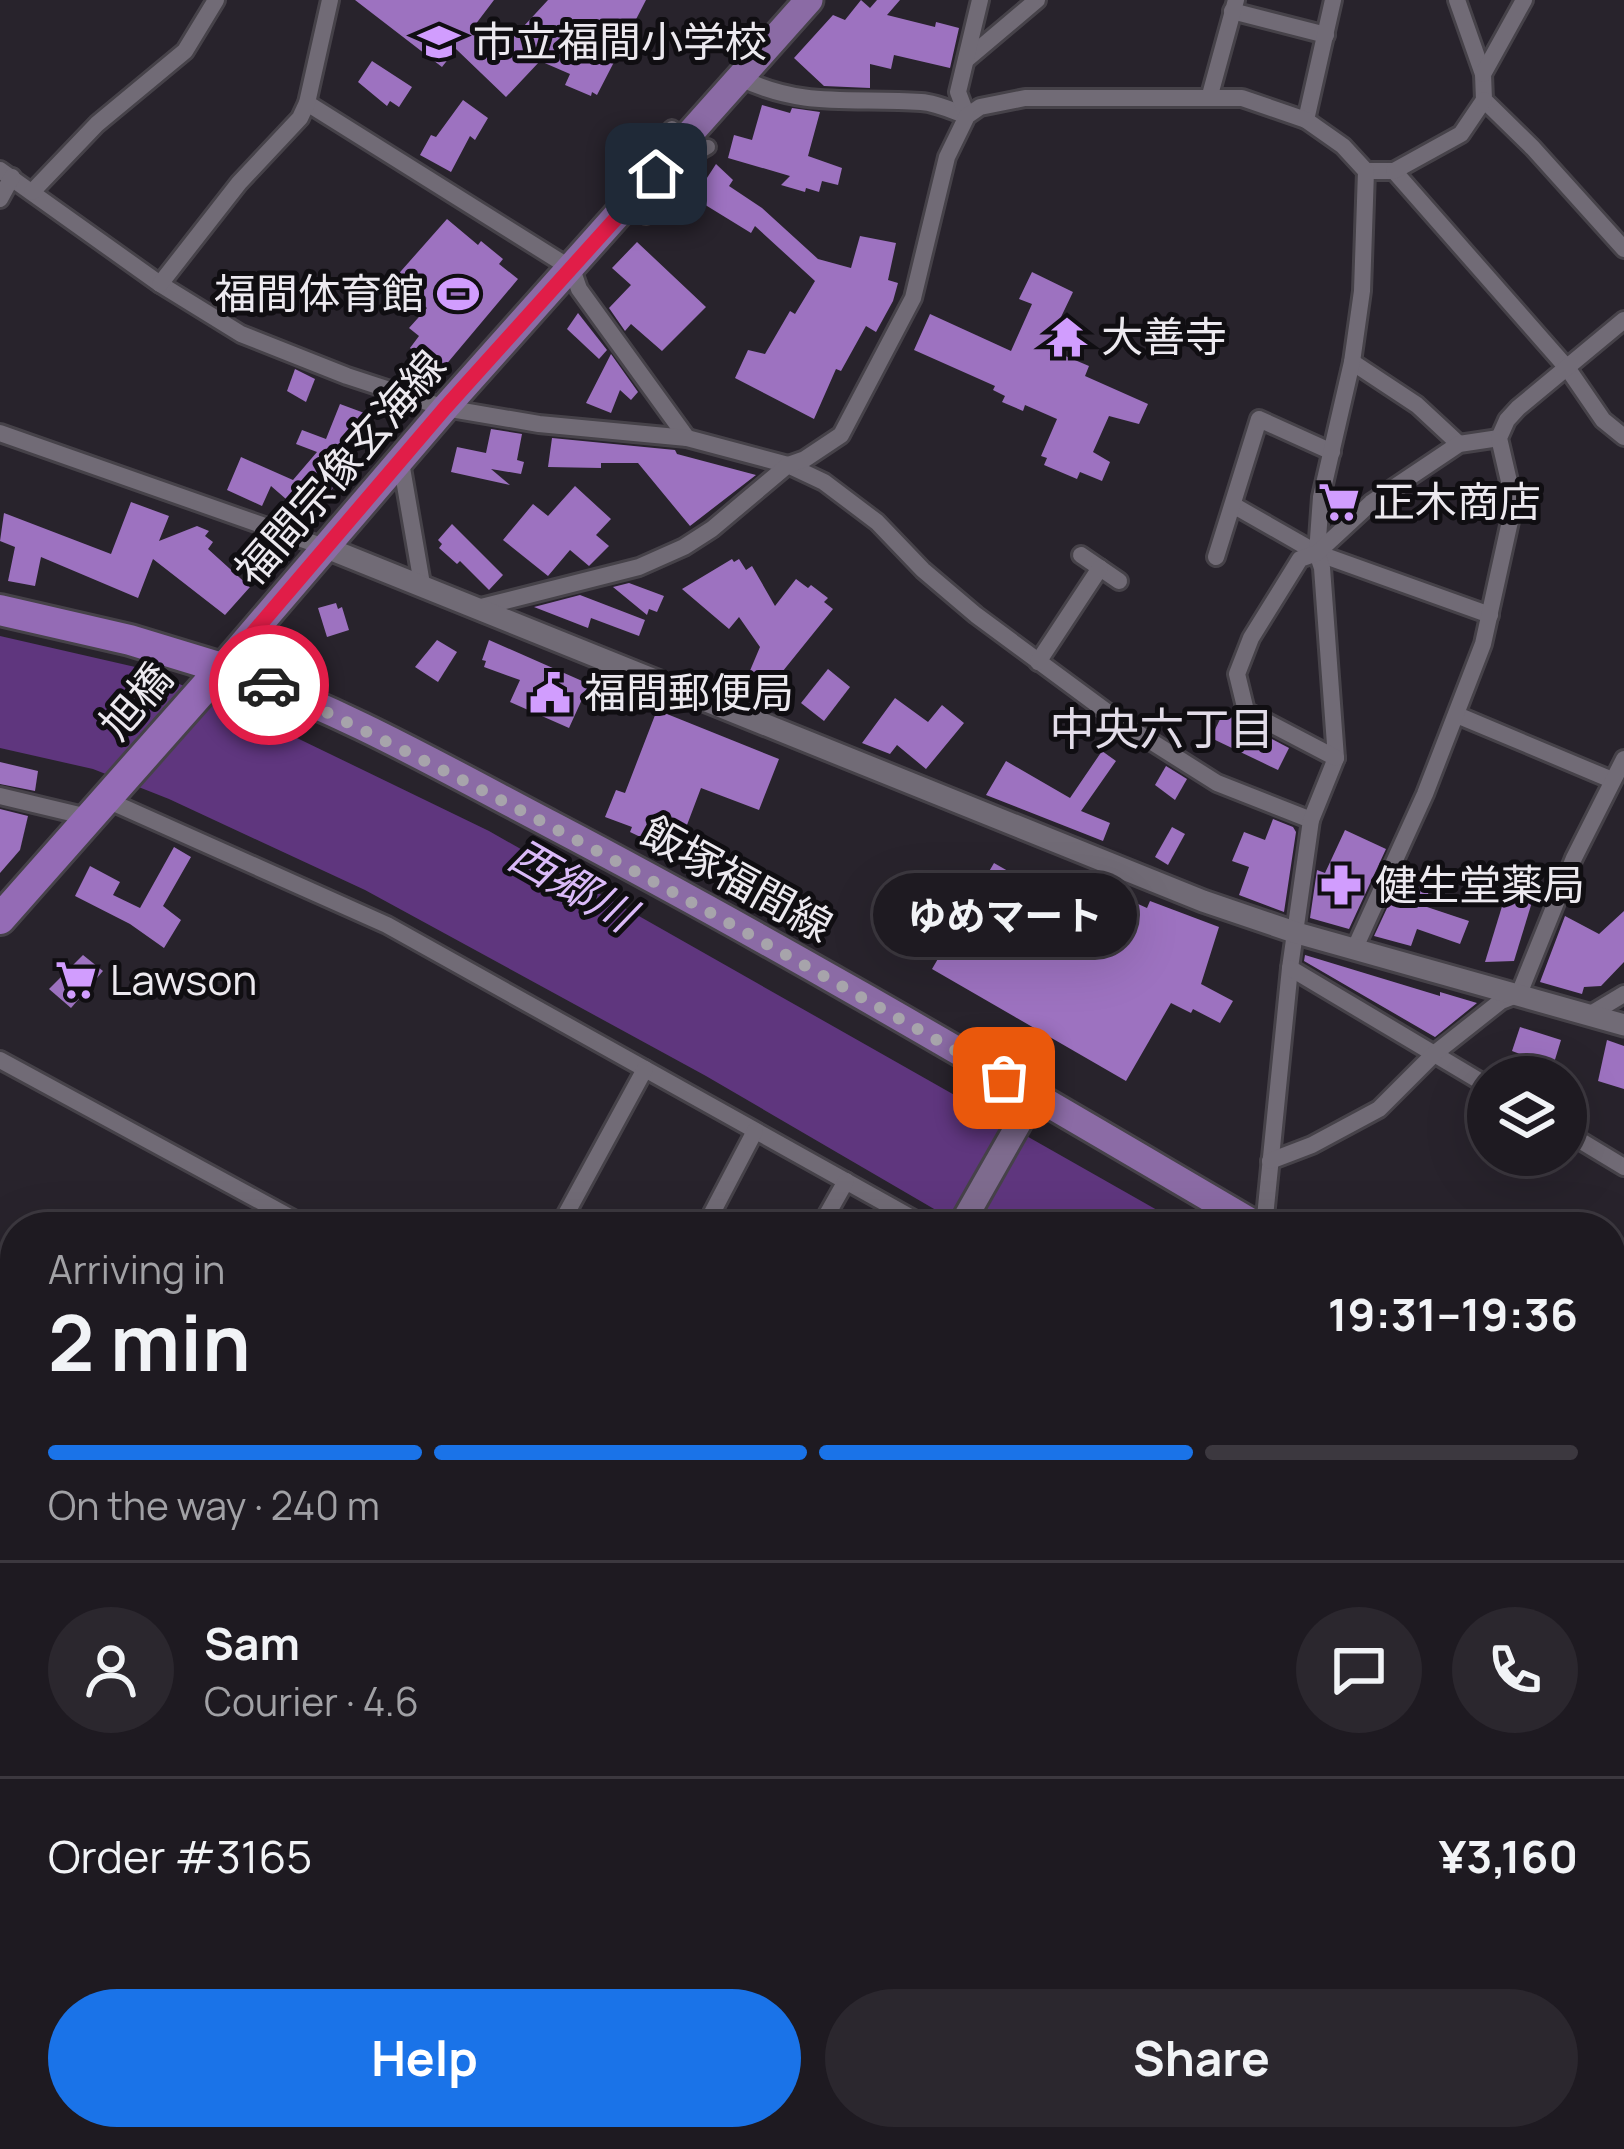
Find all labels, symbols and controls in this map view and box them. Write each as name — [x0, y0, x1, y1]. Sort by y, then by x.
place label: 市立福間小学校 — [473, 12, 767, 70]
school or university icon: 市立福間小学校 — [416, 19, 462, 65]
pin — [605, 123, 707, 225]
icon: home — [623, 141, 689, 207]
place label: 福間体育館 — [214, 264, 424, 322]
sports icon: 福間体育館 — [435, 271, 481, 317]
place label: 大善寺 — [1101, 307, 1227, 365]
temple icon: 大善寺 — [1044, 314, 1090, 360]
street label: 福間宗像玄海線 — [221, 337, 458, 597]
place label: 正木商店 — [1373, 472, 1541, 530]
supermarket icon: 正木商店 — [1316, 479, 1362, 525]
courier — [209, 625, 329, 745]
street label: 旭橋 — [86, 650, 185, 751]
icon: car — [236, 652, 302, 718]
place label: 福間郵便局 — [584, 663, 794, 721]
public building icon: 福間郵便局 — [527, 670, 573, 716]
district label: 中央六丁目 — [1049, 697, 1275, 759]
street label: 飯塚福間線 — [632, 802, 843, 954]
water label: 西郷川 — [499, 824, 650, 947]
place label: 健生堂薬局 — [1375, 855, 1585, 913]
pharmacy icon: 健生堂薬局 — [1318, 862, 1364, 908]
callout: ゆめマート — [872, 874, 1136, 958]
text: ゆめマート — [907, 888, 1103, 942]
place label: Lawson — [110, 950, 257, 1008]
supermarket icon: Lawson — [53, 957, 99, 1003]
pin — [953, 1027, 1055, 1129]
icon: bag — [971, 1045, 1037, 1111]
map controls — [1467, 1056, 1587, 1176]
button: layers — [1467, 1056, 1587, 1176]
text: Arriving in — [48, 1242, 225, 1296]
text: 19:31–19:36 — [1328, 1283, 1578, 1345]
text: 2 min — [48, 1288, 251, 1394]
text: On the way · 240 m — [48, 1478, 380, 1532]
button: person — [48, 1607, 174, 1733]
button: chat — [1296, 1607, 1422, 1733]
button: phone — [1452, 1607, 1578, 1733]
text: Sam — [204, 1612, 300, 1674]
text: Courier · 4.6 — [204, 1674, 419, 1728]
text: Order #3165 — [48, 1825, 312, 1887]
text: ¥3,160 — [1439, 1825, 1578, 1887]
button: Help — [48, 1989, 801, 2127]
button: Share — [825, 1989, 1578, 2127]

